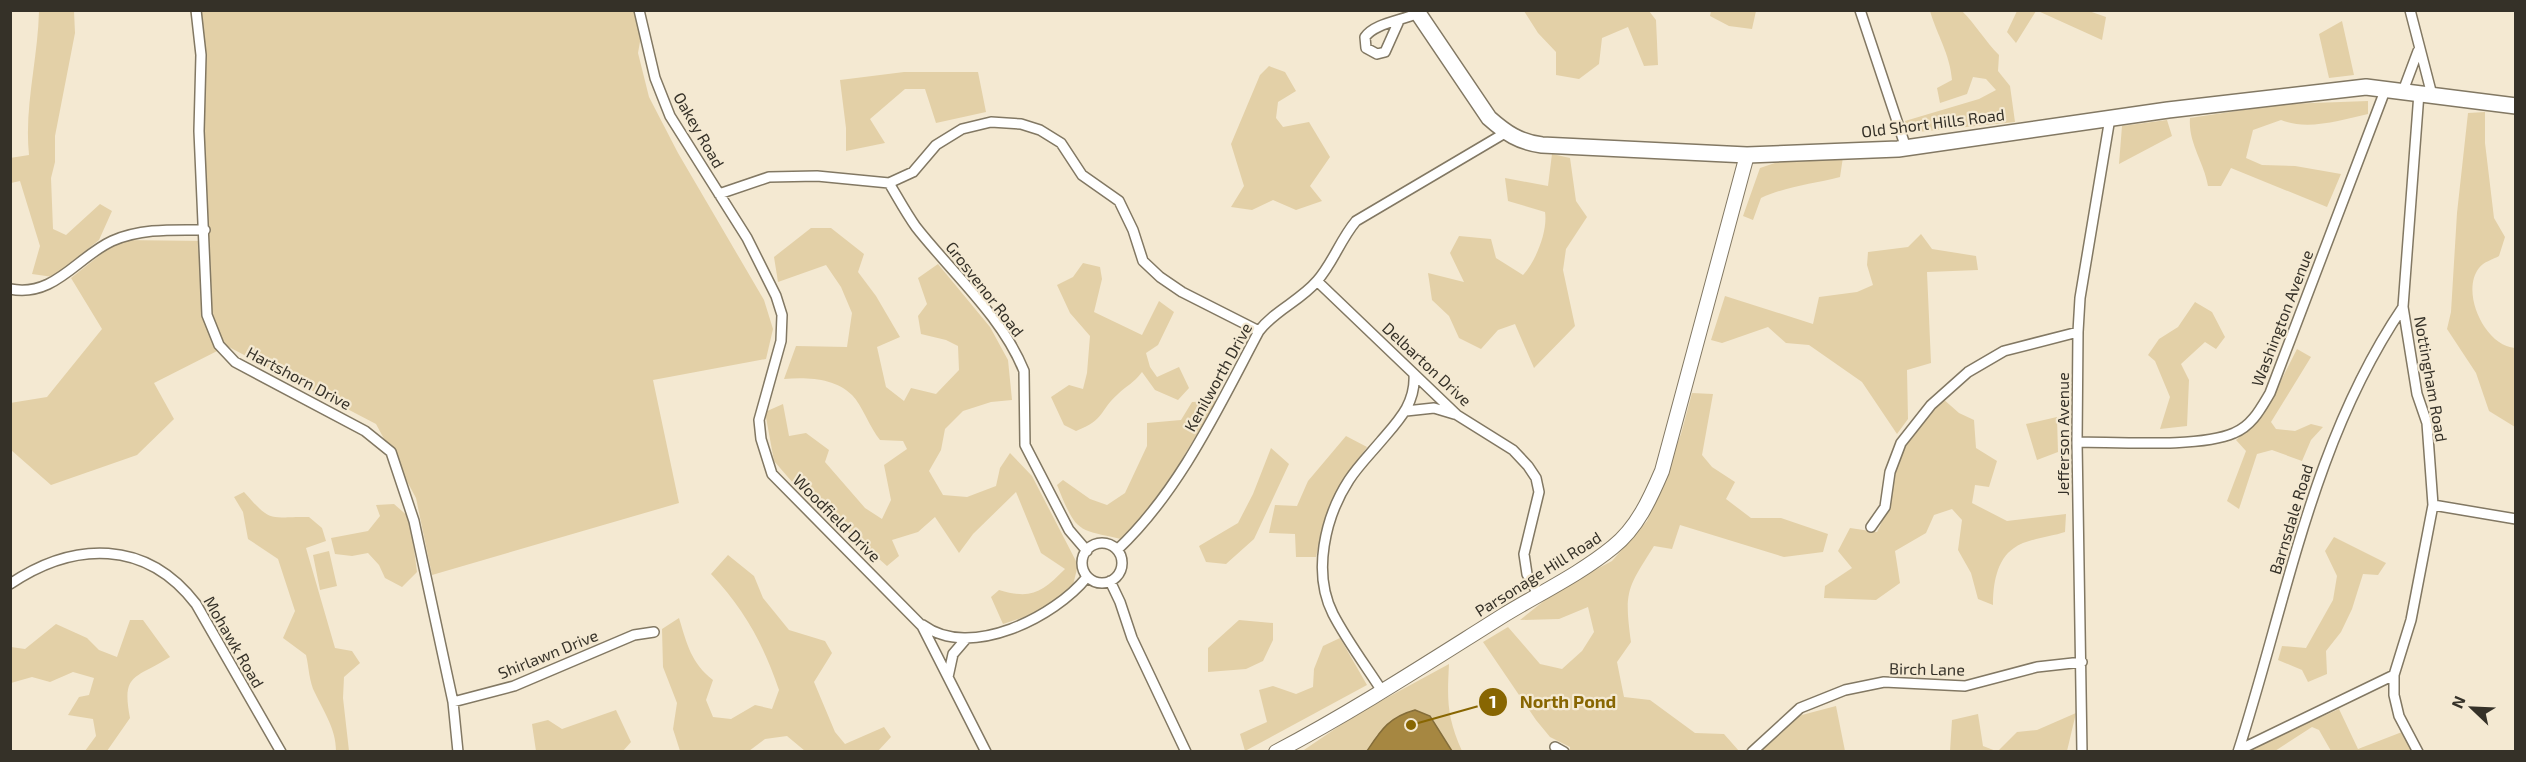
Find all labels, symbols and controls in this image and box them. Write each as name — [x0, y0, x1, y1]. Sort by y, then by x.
street label: Oakey Road — [670, 88, 729, 171]
street label: Old Short Hills Road — [1860, 104, 2006, 141]
street label: Grosvenor Road — [942, 237, 1028, 340]
street label: Washington Avenue — [2247, 247, 2316, 389]
street label: Nottingham Road — [2411, 315, 2452, 443]
street label: Delbarton Drive — [1379, 318, 1476, 410]
street label: Kenilworth Drive — [1180, 319, 1255, 434]
street label: Hartshorn Drive — [244, 342, 355, 413]
street label: Jefferson Avenue — [2053, 372, 2072, 496]
street label: Barnsdale Road — [2265, 461, 2316, 576]
street label: Woodfield Drive — [790, 470, 885, 565]
street label: Parsonage Hill Road — [1471, 527, 1604, 620]
street label: Mohawk Road — [201, 592, 268, 691]
street label: Shirlawn Drive — [495, 625, 601, 682]
street label: Birch Lane — [1889, 658, 1965, 679]
north arrow — [2442, 678, 2502, 738]
callout: North Pond — [1478, 684, 1628, 720]
text: 1 — [1489, 690, 1497, 712]
text: North Pond — [1520, 690, 1616, 712]
text: N — [2447, 693, 2469, 711]

